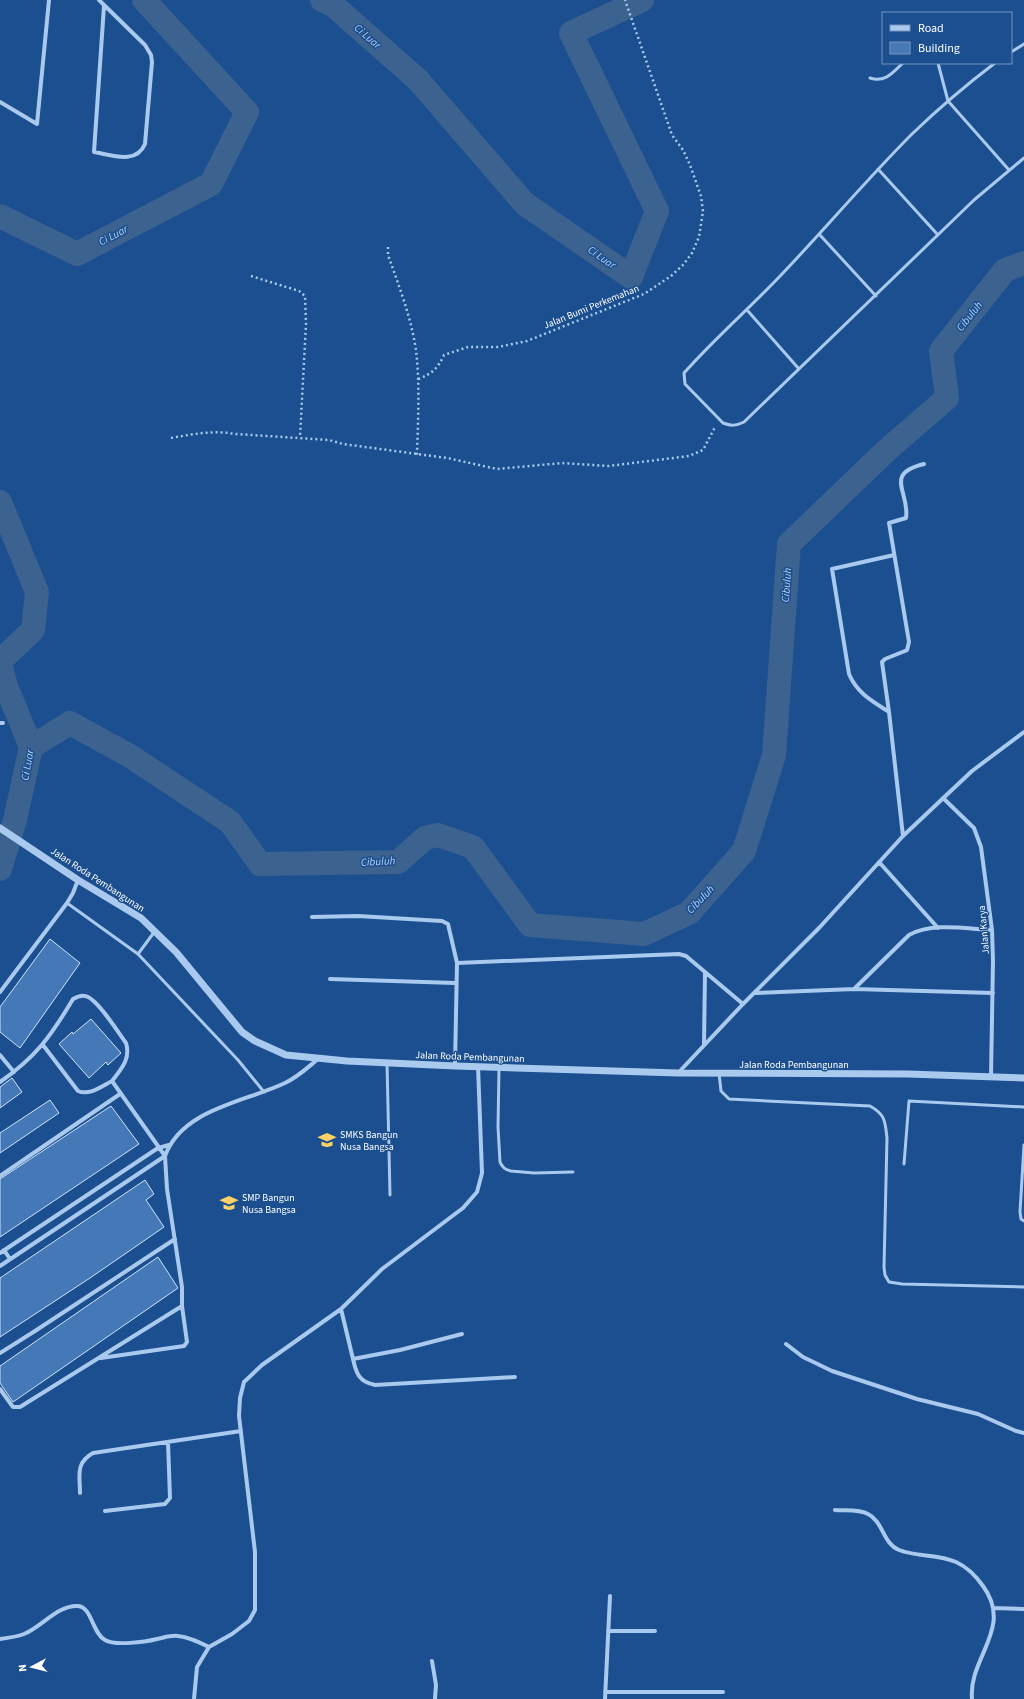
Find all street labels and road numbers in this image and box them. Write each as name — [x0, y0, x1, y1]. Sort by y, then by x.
street label: Jalan Bumi Perkemahan — [542, 281, 641, 332]
street label: Jalan Roda Pembangunan — [48, 844, 147, 916]
street label: Jalan Karya — [975, 905, 993, 955]
street label: Jalan Roda Pembangunan — [415, 1048, 525, 1066]
street label: Jalan Roda Pembangunan — [739, 1058, 849, 1072]

